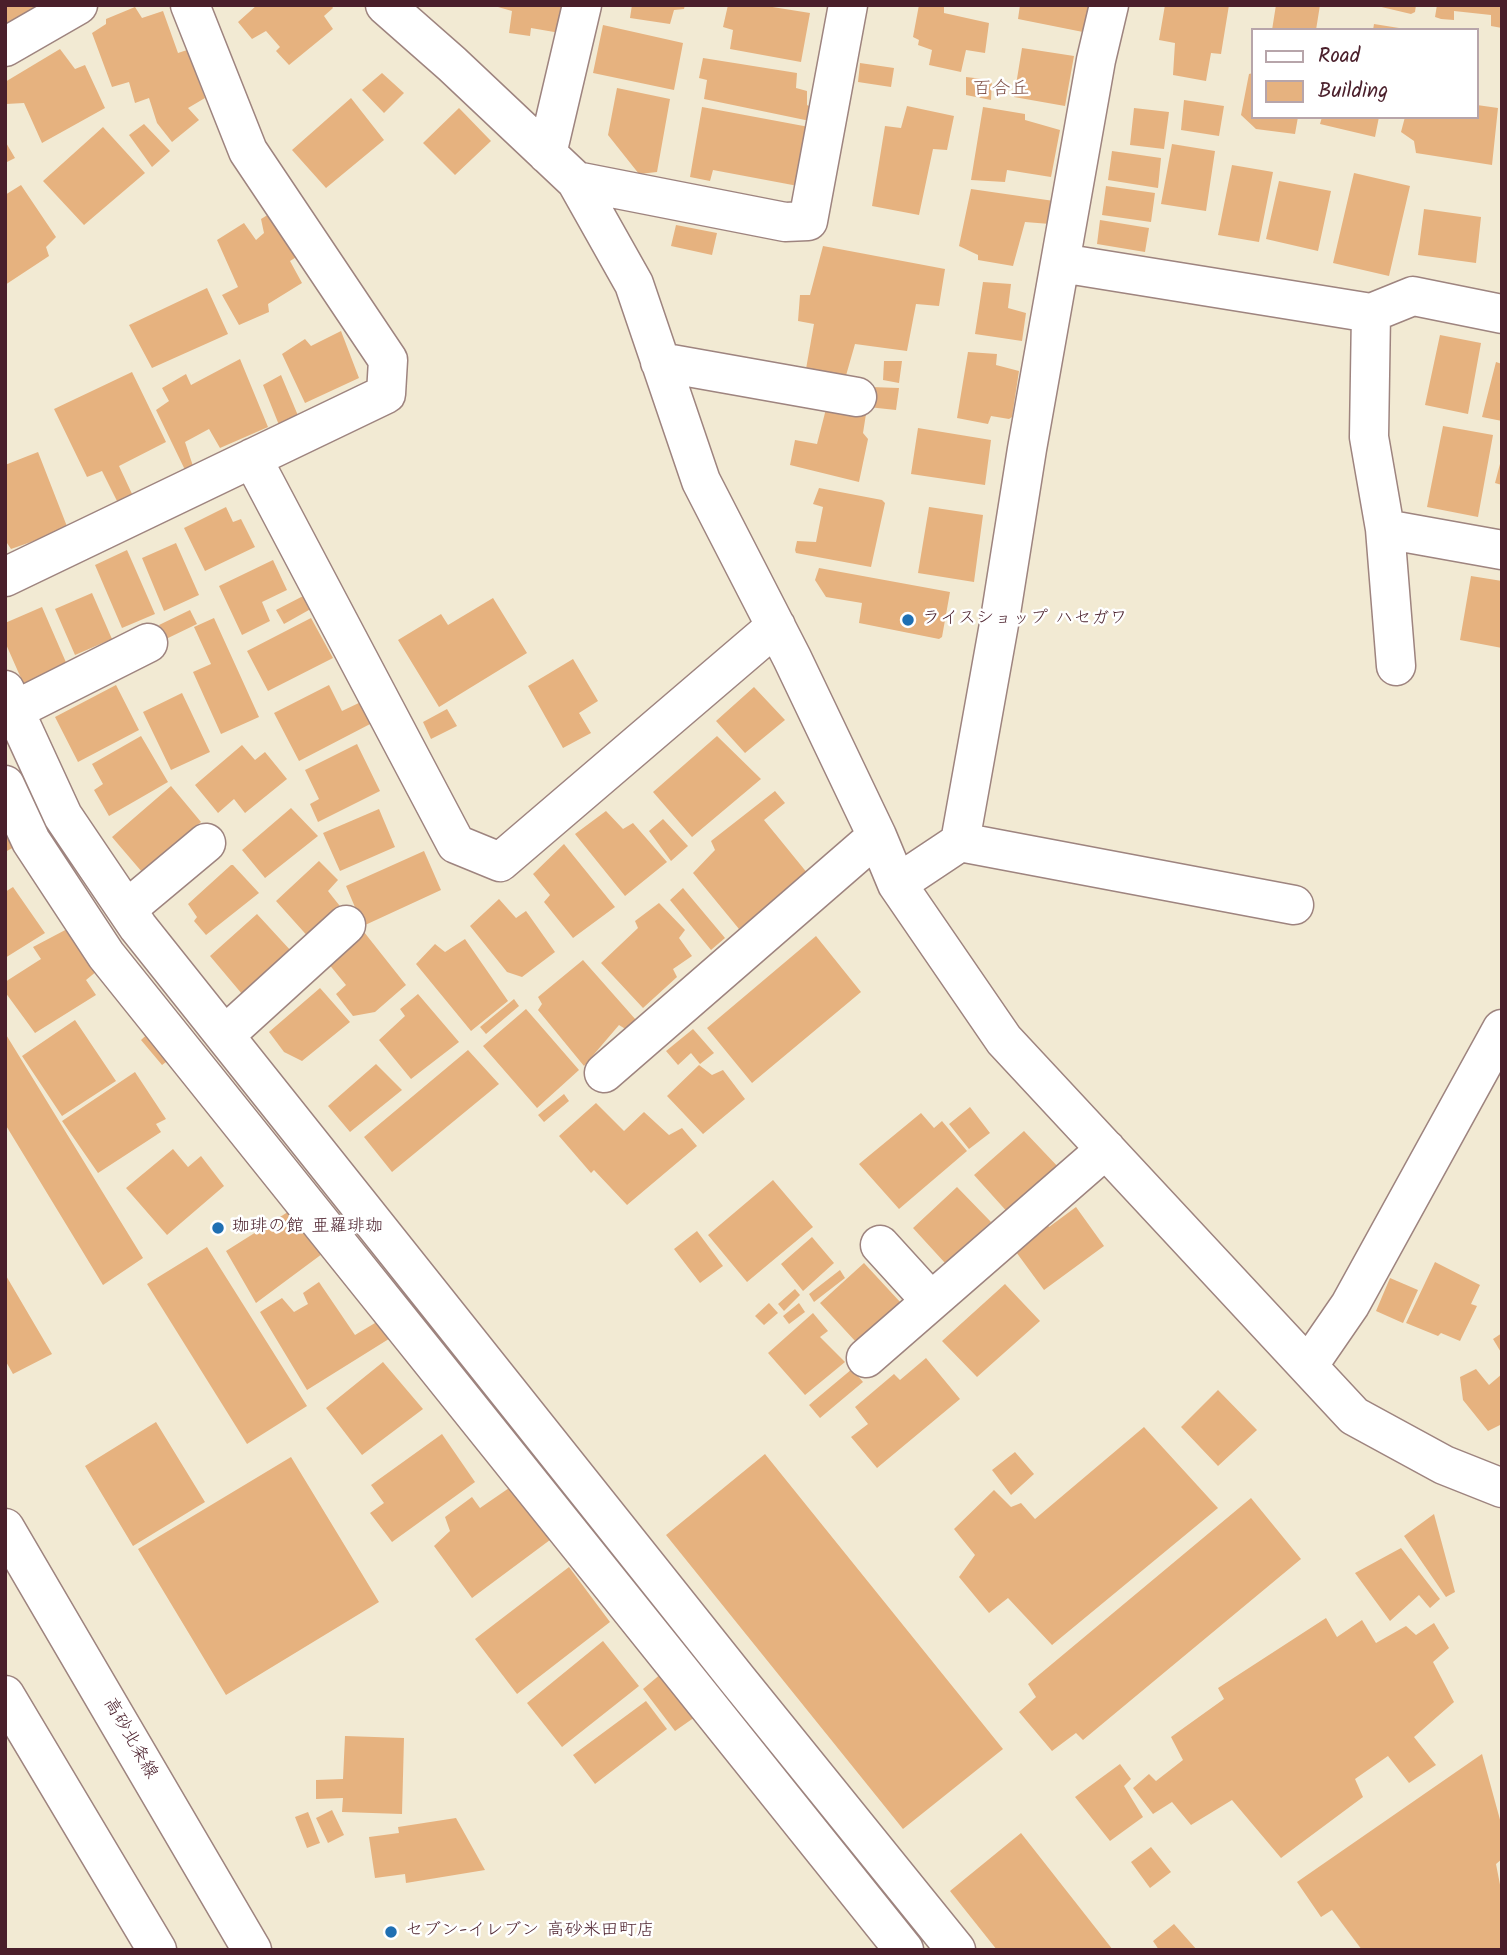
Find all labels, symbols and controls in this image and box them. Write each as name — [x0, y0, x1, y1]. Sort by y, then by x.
legend — [1252, 28, 1479, 119]
text: Road — [1318, 40, 1360, 73]
text: Building — [1318, 75, 1388, 108]
district label: 百合丘 — [973, 80, 1029, 102]
place label: ライスショップ ハセガワ — [922, 609, 1127, 631]
marker: ライスショップ ハセガワ — [900, 612, 916, 628]
place label: 珈琲の館 亜羅琲珈 — [232, 1217, 383, 1239]
marker: 珈琲の館 亜羅琲珈 — [210, 1220, 226, 1236]
street label: 高砂北条線 — [97, 1695, 161, 1783]
place label: セブン-イレブン 高砂米田町店 — [405, 1921, 654, 1943]
marker: セブン-イレブン 高砂米田町店 — [383, 1924, 399, 1940]

